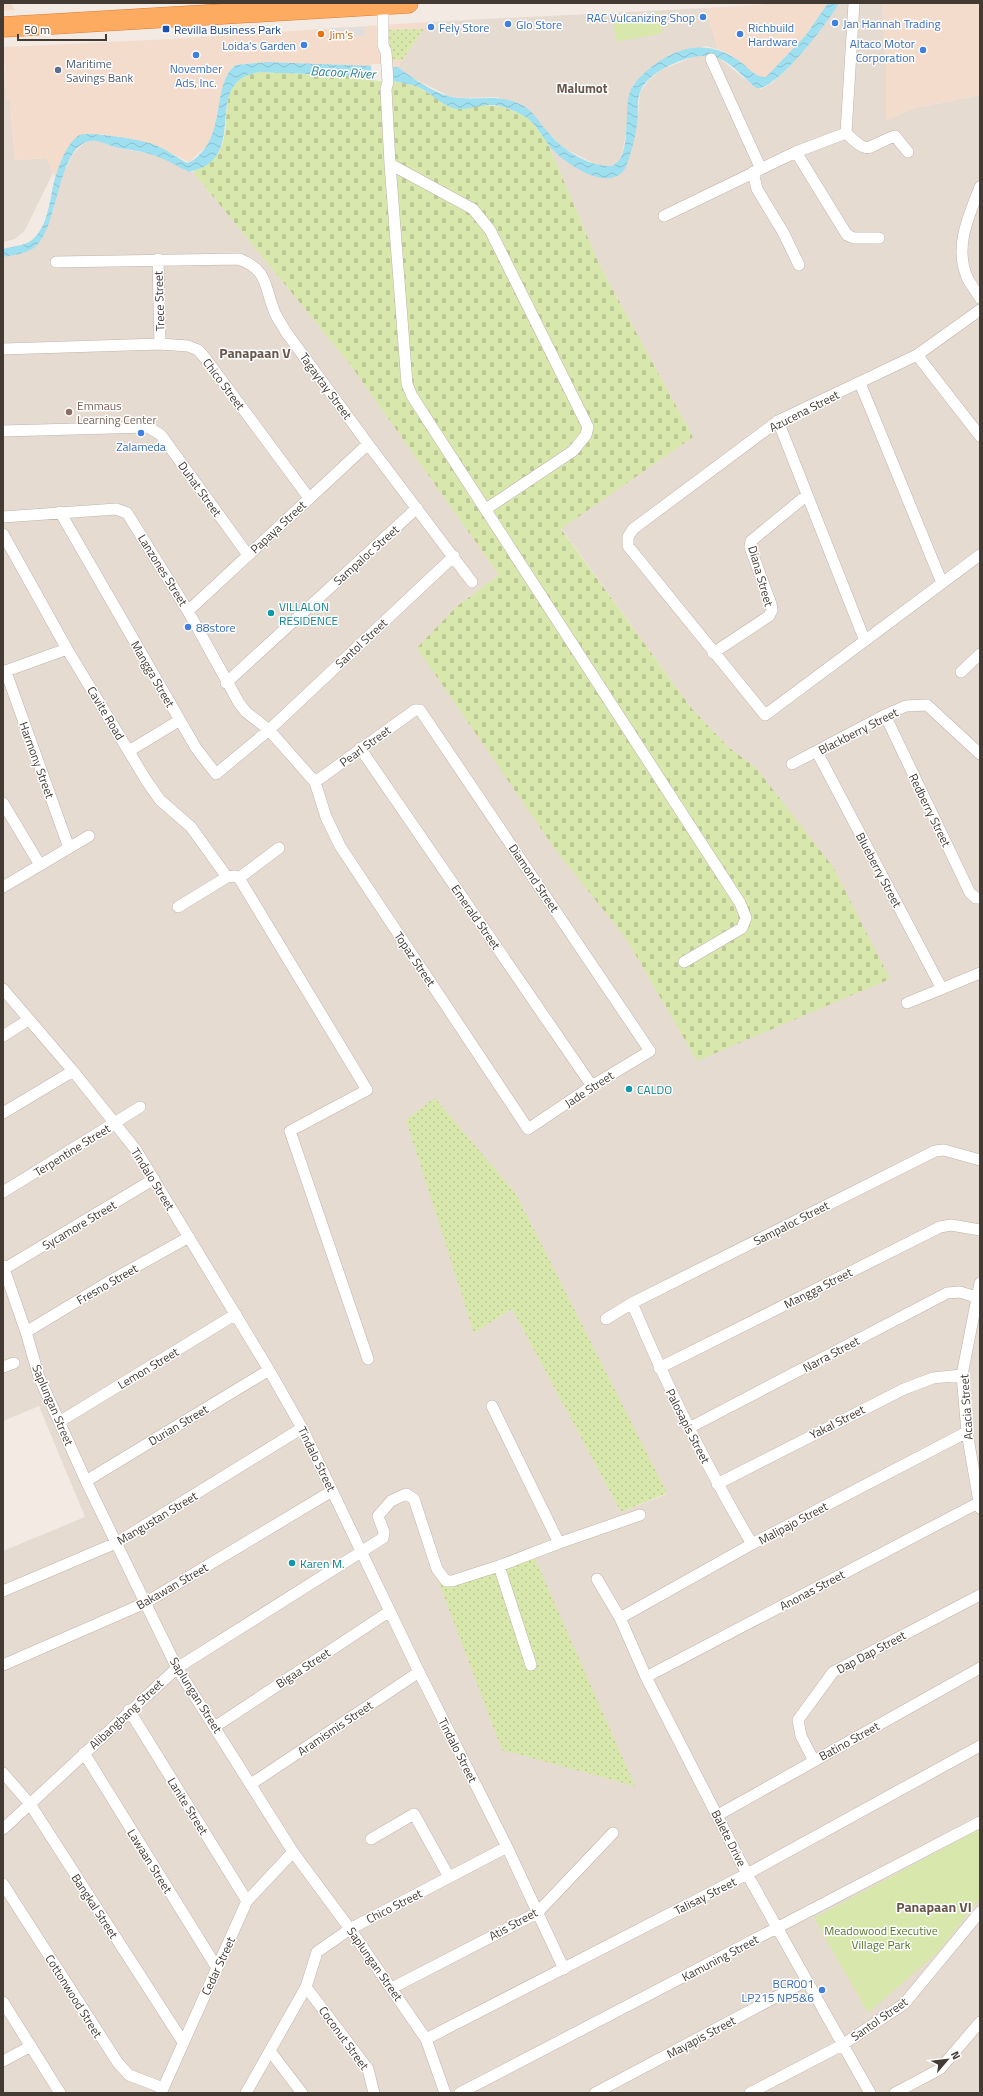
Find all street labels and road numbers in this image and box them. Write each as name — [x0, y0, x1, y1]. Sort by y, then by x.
street label: Trece Street — [148, 270, 170, 331]
street label: Tagaytay Street — [295, 349, 357, 424]
street label: Chico Street — [198, 354, 250, 415]
street label: Azucena Street — [766, 385, 843, 437]
street label: Duhat Street — [173, 457, 227, 521]
street label: Papaya Street — [246, 495, 311, 558]
street label: Sampaloc Street — [329, 520, 404, 590]
street label: Lanzones Street — [133, 530, 193, 610]
street label: Diana Street — [743, 543, 779, 609]
street label: Santol Street — [330, 613, 392, 672]
street label: Mangga Street — [126, 637, 180, 712]
street label: Cavite Road — [82, 682, 130, 744]
street label: Blackberry Street — [815, 702, 902, 759]
street label: Harmony Street — [14, 719, 60, 802]
street label: Pearl Street — [335, 720, 395, 771]
street label: Redberry Street — [904, 770, 956, 851]
street label: Blueberry Street — [851, 829, 907, 912]
street label: Diamond Street — [504, 840, 564, 917]
street label: Emerald Street — [447, 881, 506, 954]
street label: Topaz Street — [390, 928, 441, 991]
street label: Jade Street — [561, 1066, 618, 1112]
street label: Terpentine Street — [30, 1118, 115, 1181]
street label: Tindalo Street — [126, 1144, 180, 1215]
street label: Sycamore Street — [38, 1195, 120, 1255]
street label: Sampaloc Street — [750, 1195, 833, 1250]
street label: Fresno Street — [73, 1258, 142, 1309]
street label: Mangga Street — [781, 1262, 856, 1313]
street label: Narra Street — [799, 1331, 864, 1377]
street label: Lemon Street — [114, 1342, 183, 1394]
street label: Saplungan Street — [27, 1361, 79, 1449]
street label: Acacia Street — [954, 1373, 978, 1440]
street label: Palosapis Street — [661, 1385, 715, 1467]
street label: Durian Street — [144, 1399, 212, 1450]
street label: Yakal Street — [806, 1400, 869, 1444]
street label: Tindalo Street — [293, 1423, 341, 1496]
street label: Mangustan Street — [113, 1486, 202, 1550]
street label: Malipajo Street — [755, 1496, 832, 1549]
street label: Bakawan Street — [133, 1557, 212, 1614]
street label: Anonas Street — [776, 1564, 849, 1615]
street label: Dap Dap Street — [833, 1625, 910, 1678]
street label: Bigaa Street — [272, 1643, 335, 1693]
street label: Saplungan Street — [165, 1653, 227, 1737]
street label: Alibangbang Street — [84, 1674, 168, 1754]
street label: Aramismis Street — [293, 1695, 377, 1760]
street label: Tindalo Street — [434, 1714, 483, 1786]
street label: Batino Street — [815, 1716, 883, 1765]
street label: Lanite Street — [163, 1774, 214, 1839]
street label: Balete Drive — [707, 1806, 751, 1870]
street label: Lawaan Street — [123, 1825, 178, 1898]
street label: Bangkal Street — [67, 1870, 124, 1943]
street label: Talisay Street — [671, 1872, 740, 1920]
street label: Chico Street — [363, 1883, 426, 1928]
street label: Atis Street — [485, 1902, 541, 1945]
street label: Saplungan Street — [342, 1923, 408, 2006]
street label: Kamuning Street — [678, 1929, 762, 1986]
street label: Cedar Street — [196, 1933, 240, 1998]
street label: Cottonwood Street — [41, 1950, 108, 2042]
street label: Santol Street — [847, 1992, 912, 2046]
street label: Coconut Street — [314, 2002, 374, 2074]
street label: Mayapis Street — [663, 2010, 740, 2063]

